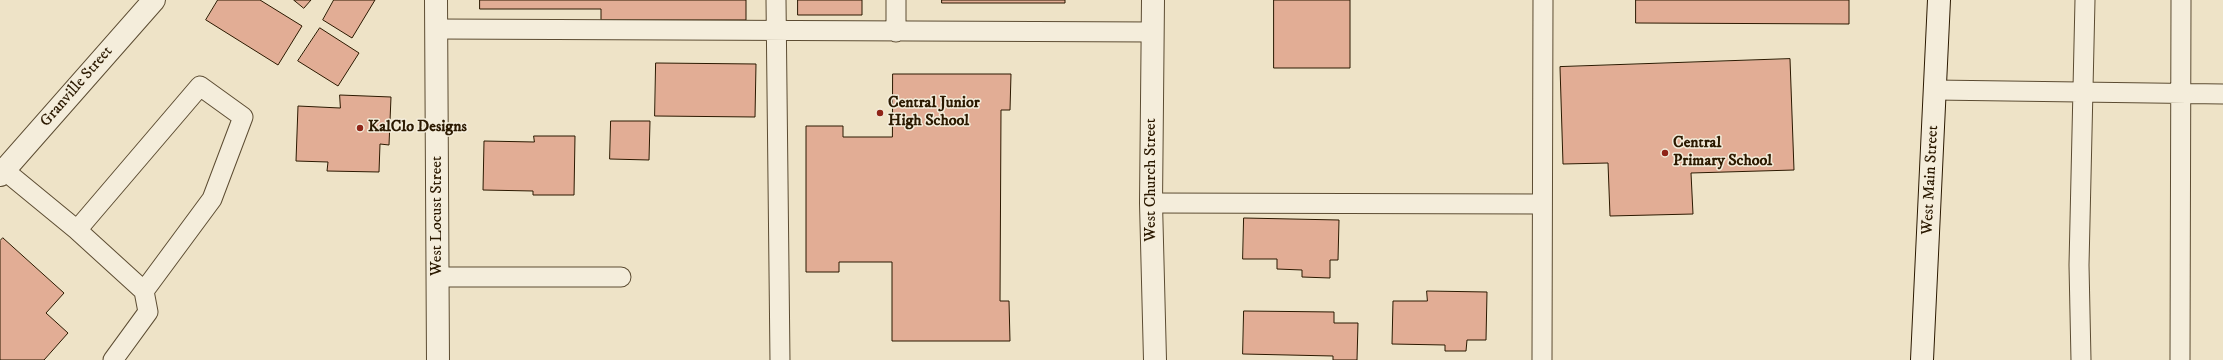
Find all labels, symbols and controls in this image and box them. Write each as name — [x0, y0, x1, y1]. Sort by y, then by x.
street label: Granville Street — [37, 43, 117, 131]
place label: Central Junior High School — [888, 94, 980, 132]
marker: Central Junior High School — [875, 108, 885, 118]
place label: KalClo Designs — [368, 118, 467, 138]
street label: West Church Street — [1142, 118, 1162, 242]
marker: KalClo Designs — [355, 123, 365, 133]
street label: West Main Street — [1919, 125, 1943, 235]
place label: Central Primary School — [1673, 134, 1772, 172]
marker: Central Primary School — [1660, 148, 1670, 158]
street label: West Locust Street — [428, 156, 448, 276]

